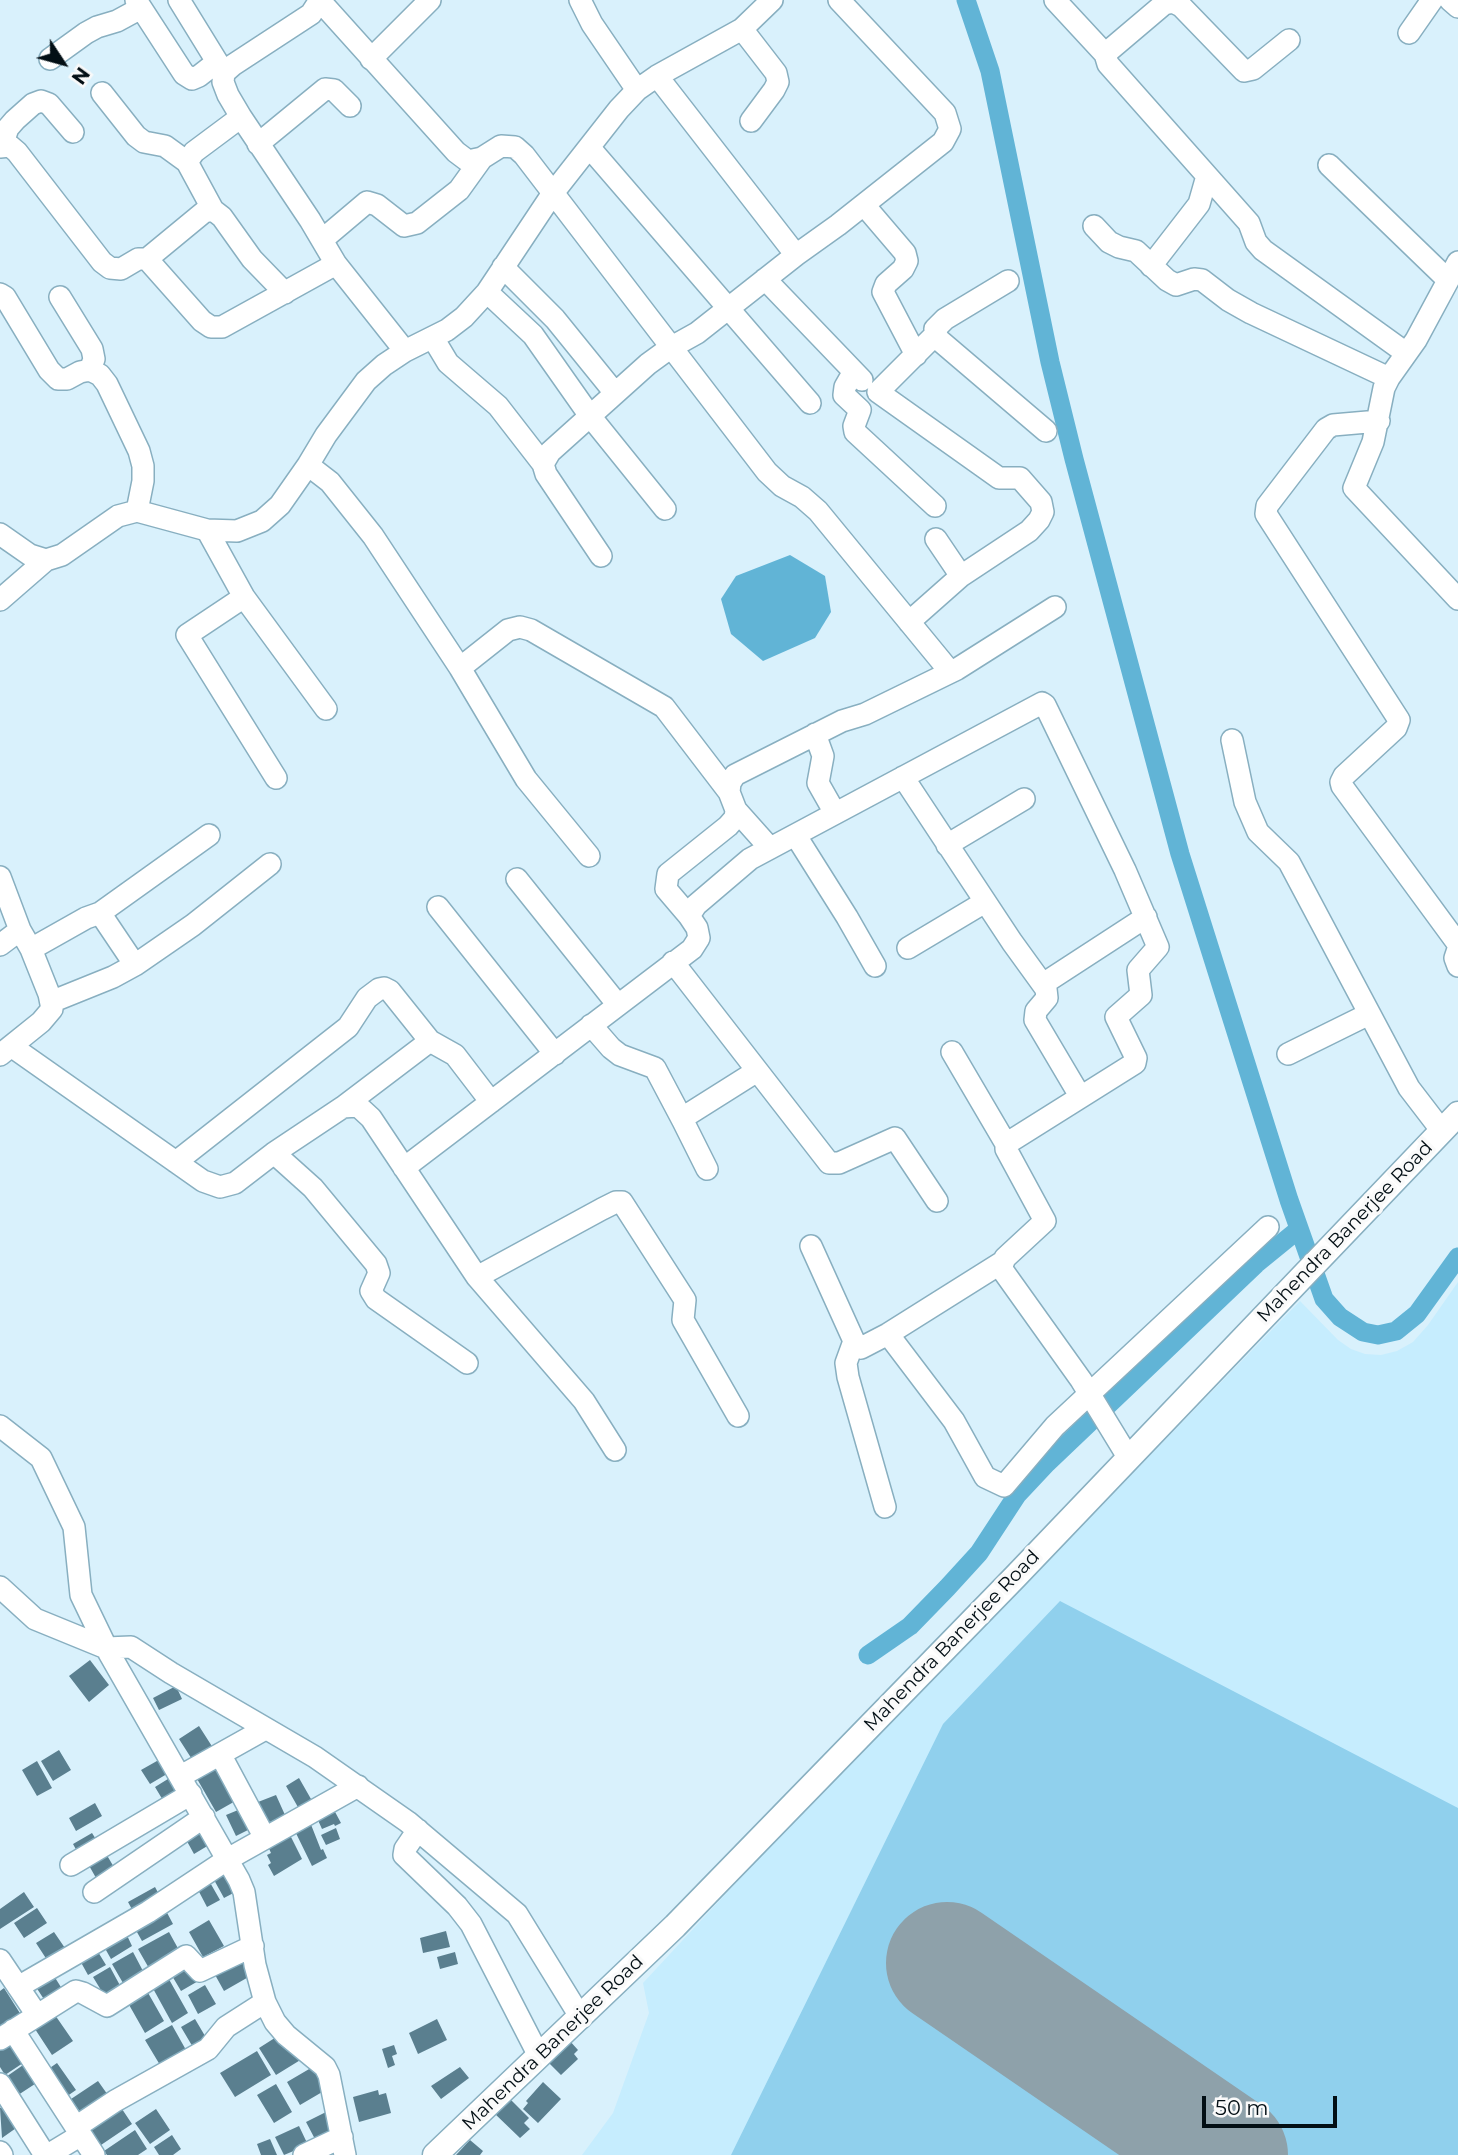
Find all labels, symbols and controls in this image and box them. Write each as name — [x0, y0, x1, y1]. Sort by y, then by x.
north arrow — [28, 28, 98, 98]
text: N — [67, 63, 94, 89]
street label: Mahendra Banerjee Road — [1252, 1137, 1438, 1327]
street label: Mahendra Banerjee Road — [859, 1546, 1045, 1736]
street label: Mahendra Banerjee Road — [458, 1950, 648, 2136]
scale bar — [1206, 2082, 1341, 2126]
text: 50 m — [1215, 2095, 1269, 2120]

